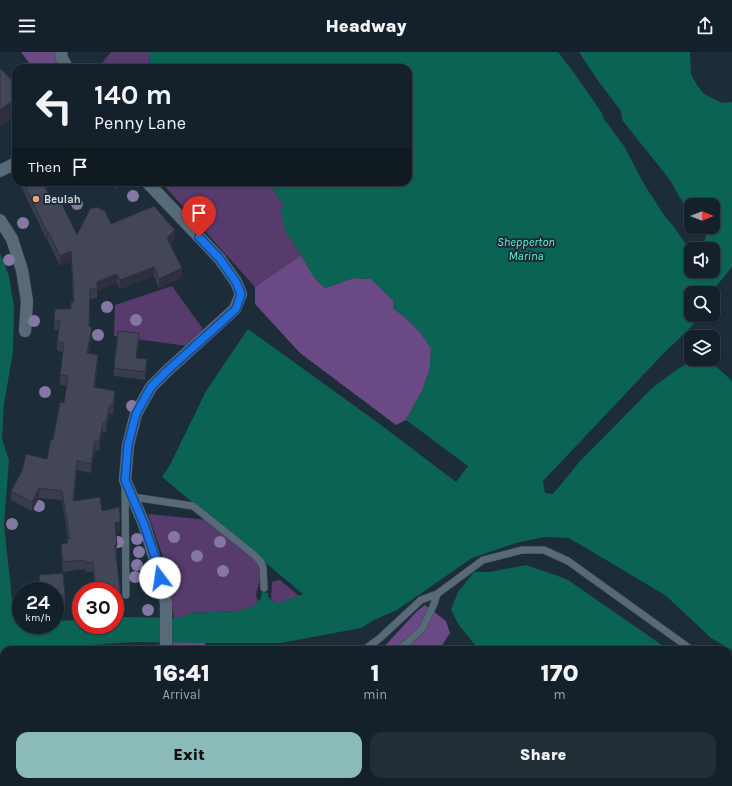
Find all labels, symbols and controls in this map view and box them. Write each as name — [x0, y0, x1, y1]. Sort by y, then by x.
icon: menu — [16, 15, 38, 37]
text: Headway — [325, 15, 407, 37]
icon: share — [694, 15, 716, 37]
text: 140 m — [94, 78, 172, 111]
icon: left — [28, 80, 80, 132]
text: Penny Lane — [94, 112, 186, 134]
icon: arrive — [69, 156, 91, 178]
text: Then — [28, 158, 61, 176]
place label: Beulah — [44, 193, 81, 206]
marker: Beulah — [31, 194, 41, 204]
pin — [182, 196, 216, 237]
north arrow — [684, 198, 720, 234]
map controls — [684, 198, 720, 366]
icon: arrive — [188, 202, 210, 224]
water label: Shepperton Marina — [497, 235, 555, 263]
button: sound — [684, 242, 720, 278]
button: search — [684, 286, 720, 322]
button: layers — [684, 330, 720, 366]
position arrow — [139, 557, 181, 599]
speed limit sign: 30 — [72, 582, 124, 634]
text: 24 — [26, 591, 50, 614]
text: km/h — [25, 612, 51, 624]
text: 16:41 — [153, 659, 210, 687]
text: 1 — [371, 659, 380, 687]
text: 170 — [541, 659, 579, 687]
text: Arrival — [163, 687, 201, 702]
text: min — [363, 687, 387, 702]
text: m — [553, 687, 566, 702]
button: Exit — [16, 732, 362, 778]
button: Share — [370, 732, 716, 778]

